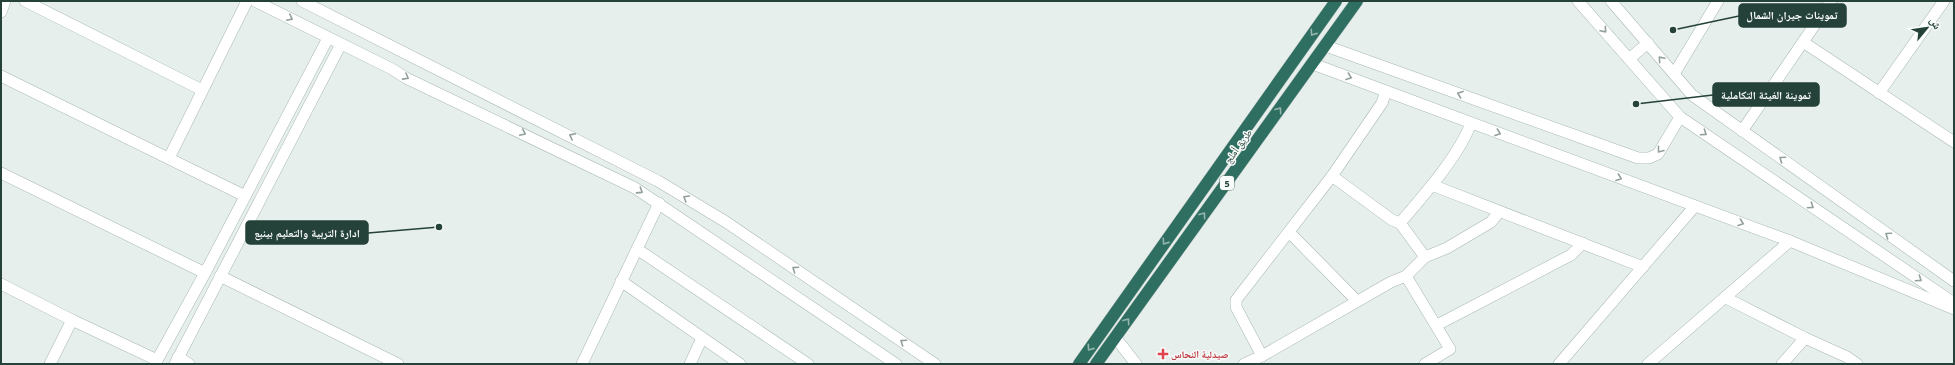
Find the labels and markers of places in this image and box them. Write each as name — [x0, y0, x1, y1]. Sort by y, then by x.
callout: تموينات جيران الشمال — [1739, 4, 1846, 27]
callout: تموينة الغيثة التكاملية — [1713, 83, 1819, 106]
callout: ادارة التربية والتعليم بينبع — [246, 221, 368, 244]
place label: صيدلية النحاس — [1171, 347, 1228, 361]
marker: صيدلية النحاس — [1158, 349, 1168, 359]

